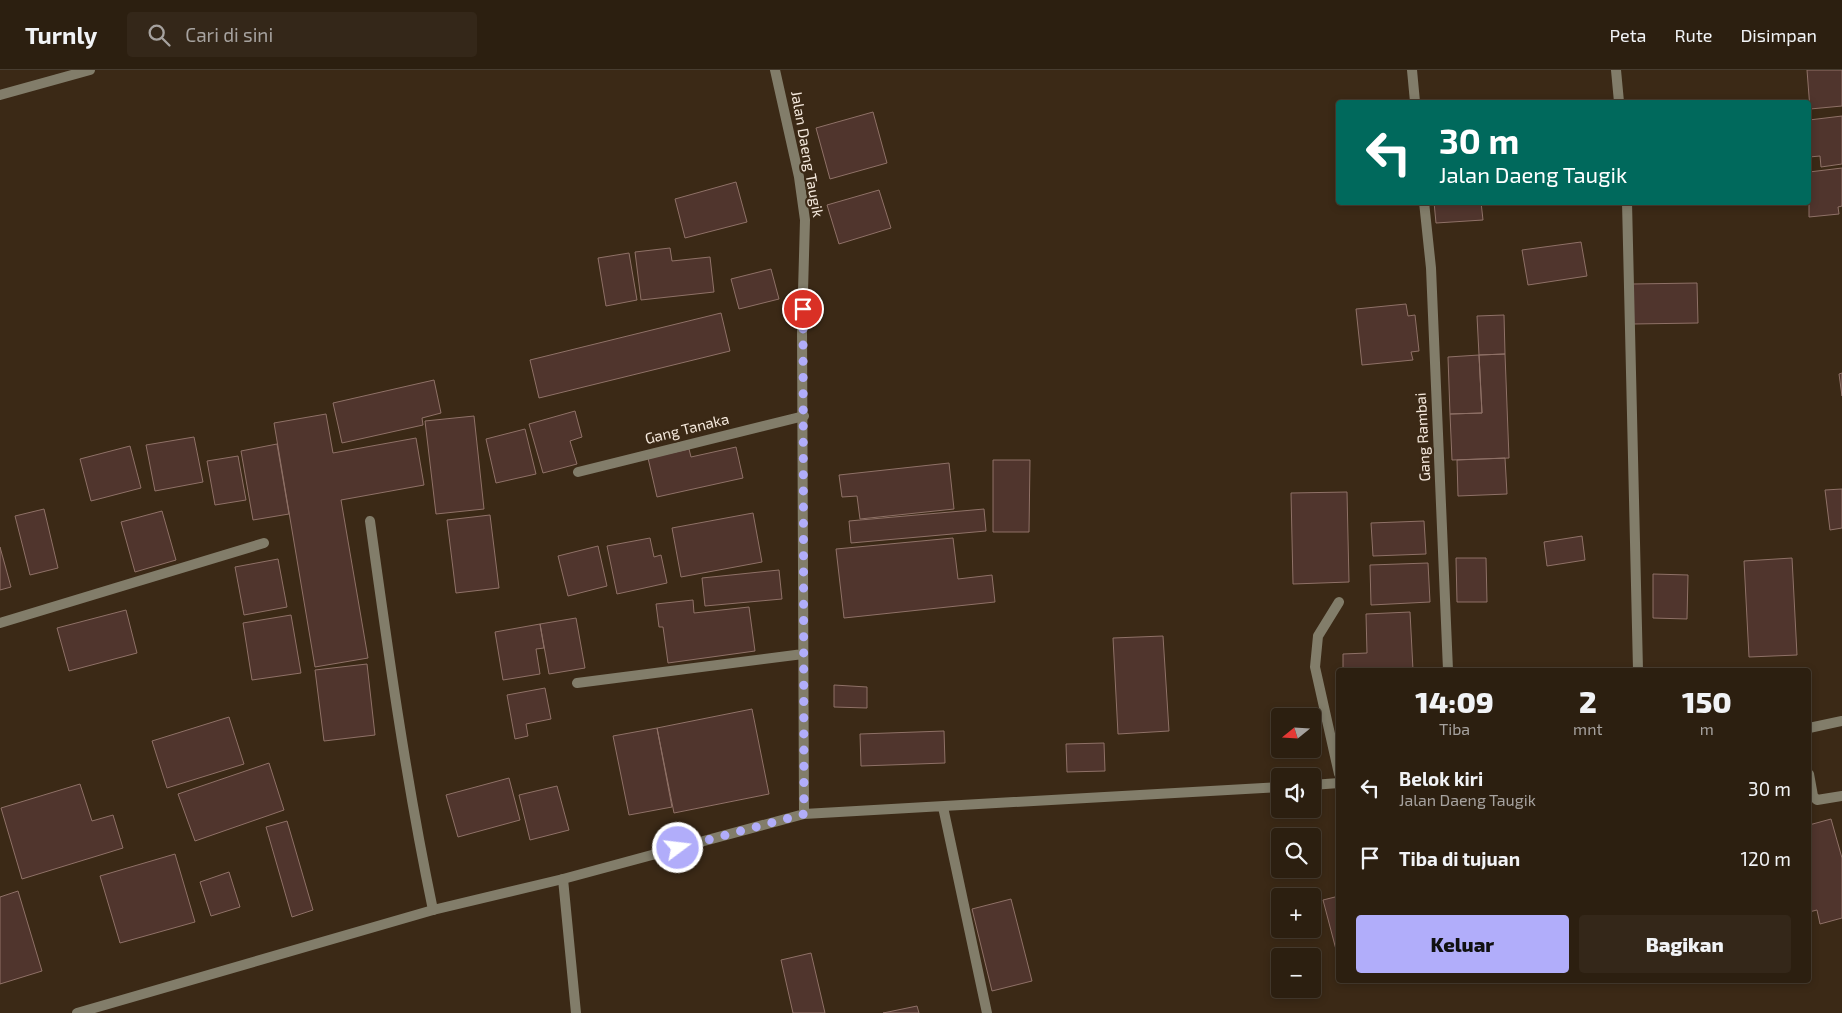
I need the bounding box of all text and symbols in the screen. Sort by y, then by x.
search box [127,12,477,57]
text: Turnly [25,20,97,49]
icon: search [145,21,173,49]
text: Cari di sini [185,23,273,46]
text: Peta [1610,24,1647,46]
text: Rute [1675,24,1712,46]
text: Disimpan [1740,24,1817,46]
street label: Jalan Daeng Taugik [788,89,828,219]
text: 30 m [1439,119,1519,161]
icon: left [1356,120,1421,185]
text: Jalan Daeng Taugik [1439,161,1627,187]
pin [782,288,824,330]
icon: arrive [789,295,817,323]
street label: Gang Rambai [1411,392,1433,482]
street label: Gang Tanaka [643,409,731,447]
text: 14:09 [1415,683,1494,719]
text: 2 [1579,683,1597,719]
text: 150 [1682,683,1732,719]
north arrow [1271,708,1321,758]
map controls [1271,708,1321,998]
text: Tiba [1439,719,1470,738]
text: mnt [1573,719,1603,738]
text: m [1700,719,1714,738]
text: Belok kiri [1399,767,1483,790]
button: sound [1271,768,1321,818]
icon: left [1356,774,1384,802]
text: 30 m [1748,777,1791,800]
text: Jalan Daeng Taugik [1399,790,1536,809]
position arrow [651,821,703,873]
button: search [1271,828,1321,878]
icon: arrive [1356,844,1384,872]
text: Tiba di tujuan [1399,847,1520,870]
text: 120 m [1740,847,1791,870]
button: + [1271,888,1321,938]
button: Keluar [1356,915,1569,973]
button: Bagikan [1579,915,1791,973]
button: − [1271,948,1321,998]

